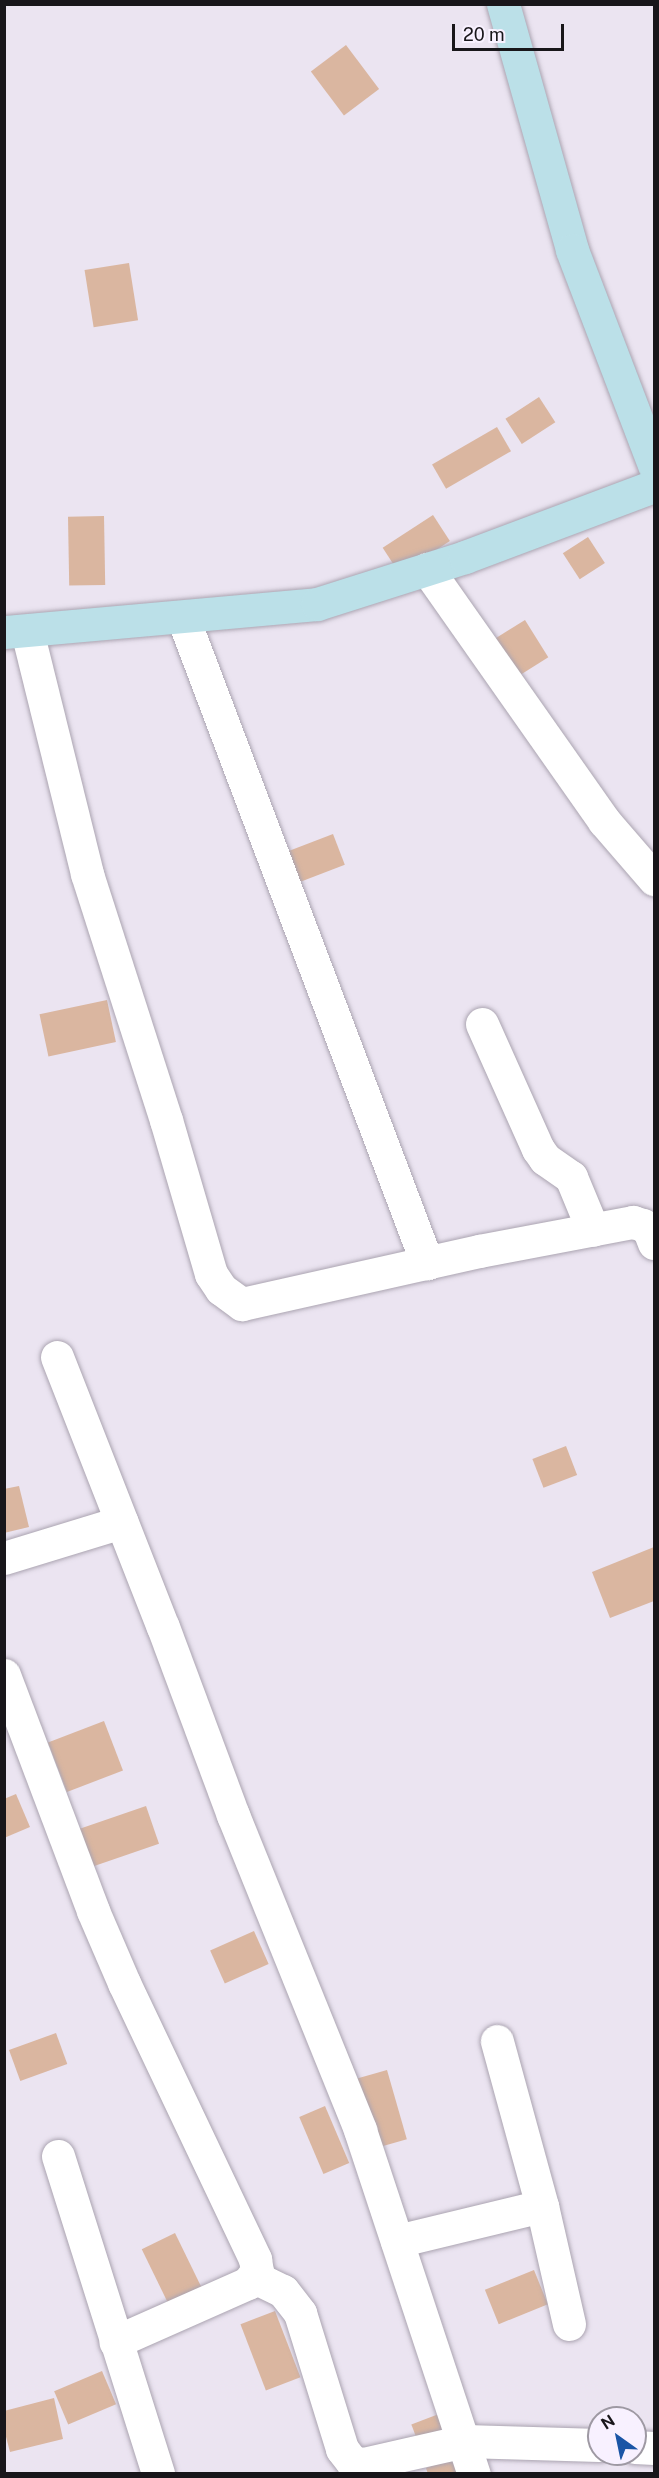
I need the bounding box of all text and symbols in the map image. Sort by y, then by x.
scale bar [455,12,568,50]
text: 20 m [463,24,505,45]
north arrow [587,2406,647,2466]
text: N [598,2411,618,2434]

